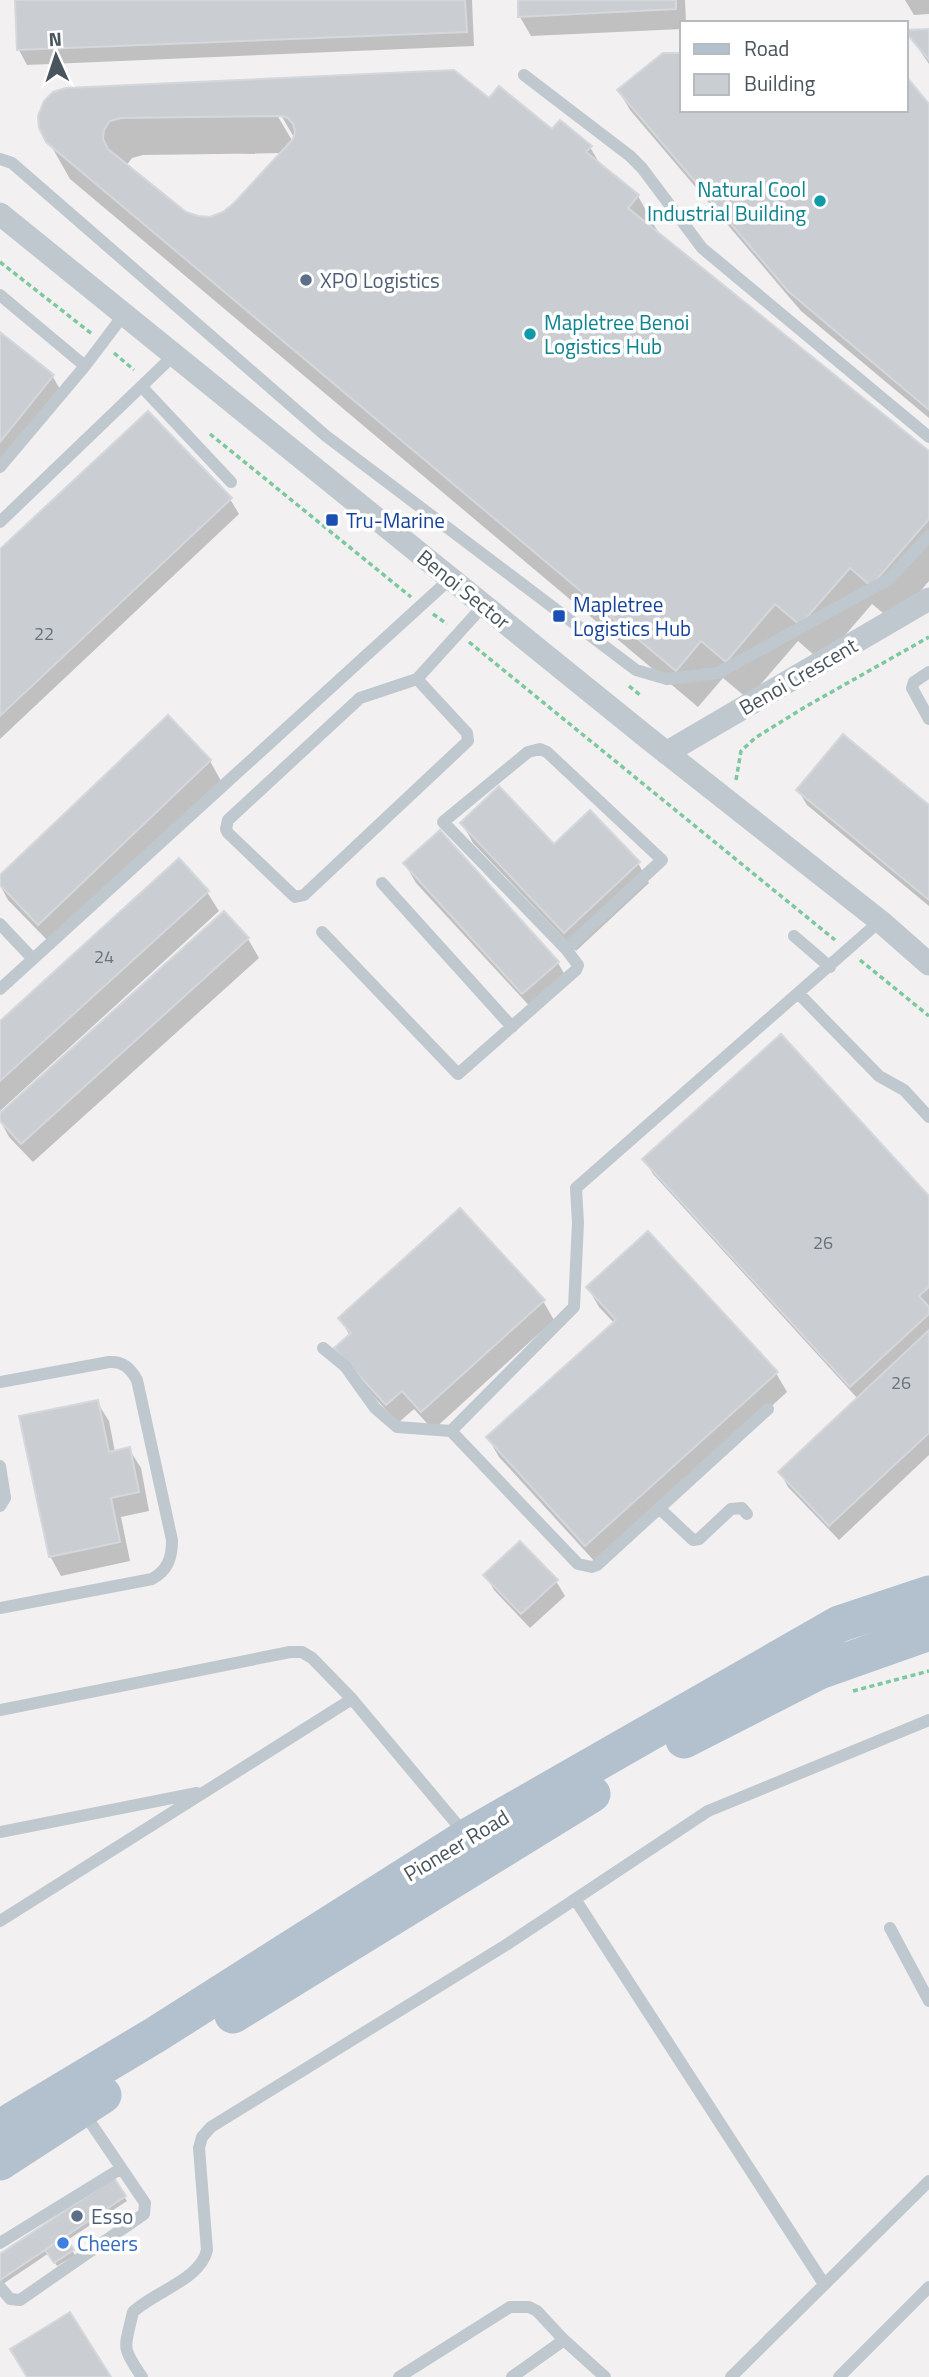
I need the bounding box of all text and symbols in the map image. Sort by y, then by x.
north arrow [21,21,91,91]
legend [680,21,908,112]
text: N [48,24,62,53]
text: Road [744,32,789,64]
text: Building [744,67,816,99]
place label: Natural Cool Industrial Building [647,173,806,229]
marker: Natural Cool Industrial Building [812,193,828,209]
place label: XPO Logistics [320,264,440,296]
marker: XPO Logistics [298,272,314,288]
place label: Mapletree Benoi Logistics Hub [544,306,689,362]
marker: Mapletree Benoi Logistics Hub [522,326,538,342]
place label: Tru-Marine [346,504,445,536]
marker: Tru-Marine [324,512,340,528]
street label: Benoi Sector [410,541,518,637]
place label: Mapletree Logistics Hub [573,588,691,644]
marker: Mapletree Logistics Hub [551,608,567,624]
house number: 22 [34,620,54,647]
street label: Benoi Crescent [733,629,864,723]
house number: 24 [94,943,114,970]
house number: 26 [813,1229,833,1256]
house number: 26 [891,1369,911,1396]
street label: Pioneer Road [397,1801,515,1889]
place label: Esso [91,2200,133,2232]
marker: Esso [69,2208,85,2224]
place label: Cheers [77,2227,138,2259]
marker: Cheers [55,2235,71,2251]

